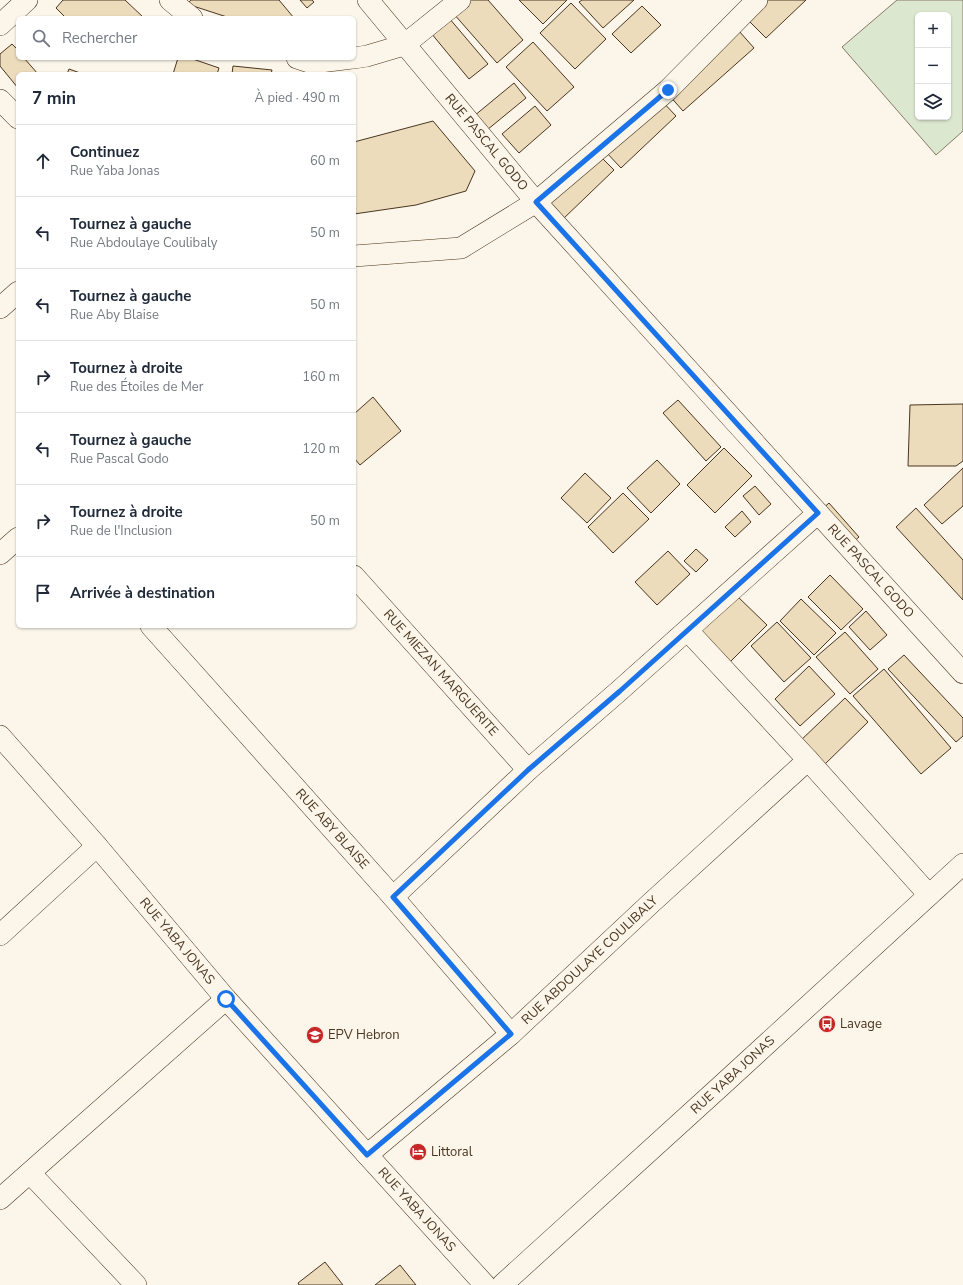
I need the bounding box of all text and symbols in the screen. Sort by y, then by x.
map controls [915,12,951,120]
button: + [915,12,951,48]
search box [16,16,356,60]
icon: search [30,27,52,49]
text: Rechercher [62,28,137,48]
button: − [915,48,951,84]
route end [659,81,677,99]
button: layers [915,84,951,120]
text: 7 min [32,87,76,110]
text: À pied · 490 m [255,89,340,107]
street label: RUE PASCAL GODO [441,90,532,195]
text: Continuez [70,142,139,162]
icon: ahead [32,150,54,172]
text: 60 m [310,152,340,170]
text: Rue Yaba Jonas [70,162,160,180]
text: Tournez à gauche [70,214,192,234]
icon: left [32,222,54,244]
text: 50 m [310,224,340,242]
text: Rue Abdoulaye Coulibaly [70,234,217,252]
text: Tournez à gauche [70,286,192,306]
icon: left [32,294,54,316]
text: 50 m [310,296,340,314]
text: Rue Aby Blaise [70,306,159,324]
text: Tournez à droite [70,358,183,378]
icon: right [32,366,54,388]
text: 160 m [302,368,340,386]
text: Rue des Étoiles de Mer [70,378,203,396]
text: Tournez à gauche [70,430,192,450]
icon: left [32,438,54,460]
text: 120 m [302,440,340,458]
text: Rue Pascal Godo [70,450,169,468]
text: Tournez à droite [70,502,183,522]
icon: right [32,510,54,532]
text: 50 m [310,512,340,530]
street label: RUE PASCAL GODO [823,520,918,622]
text: Rue de l'Inclusion [70,522,172,540]
icon: arrive [32,582,54,604]
text: Arrivée à destination [70,583,215,603]
street label: RUE MIEZAN MARGUERITE [379,606,502,740]
street label: RUE ABY BLAISE [291,785,373,873]
street label: RUE ABDOULAYE COULIBALY [518,892,662,1029]
street label: RUE YABA JONAS [135,894,219,988]
route start [217,990,235,1008]
bus stop icon: Lavage [817,1014,837,1034]
place label: Lavage [840,1015,882,1033]
school or university icon: EPV Hebron [305,1025,325,1045]
place label: EPV Hebron [328,1026,400,1044]
street label: RUE YABA JONAS [687,1032,779,1118]
hotel icon: Littoral [408,1142,428,1162]
place label: Littoral [431,1143,473,1161]
street label: RUE YABA JONAS [374,1164,460,1256]

